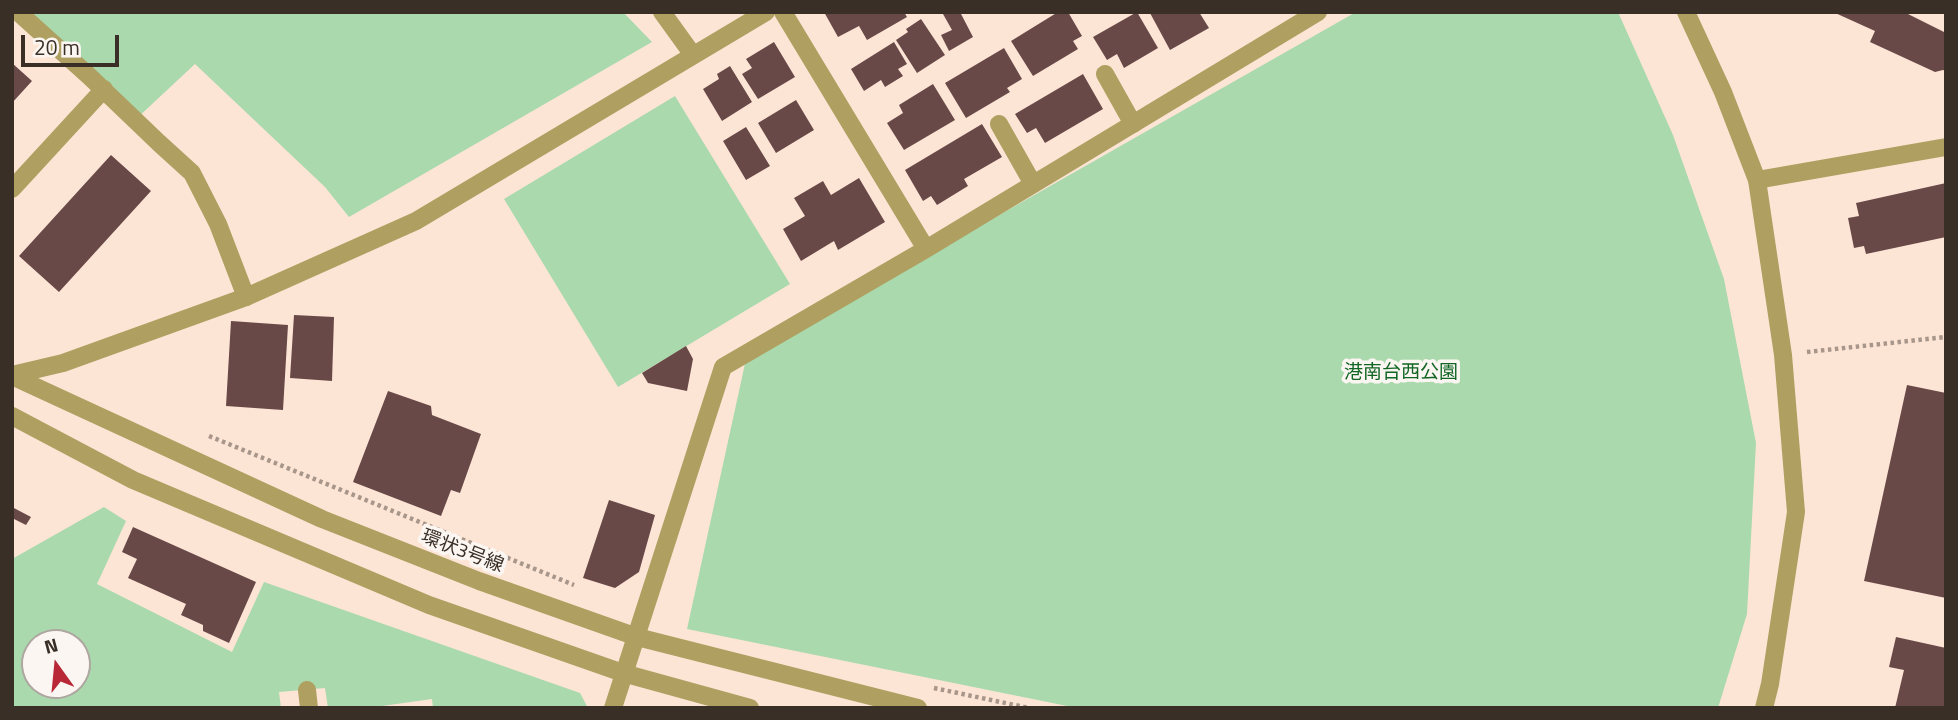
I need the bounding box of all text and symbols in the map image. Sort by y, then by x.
scale bar [24,21,122,65]
text: 20 m [34,31,80,63]
park label: 港南台西公園 [1344,362,1458,384]
street label: 環状3号線 [417,526,507,578]
north arrow [21,629,91,699]
text: N [41,629,61,661]

